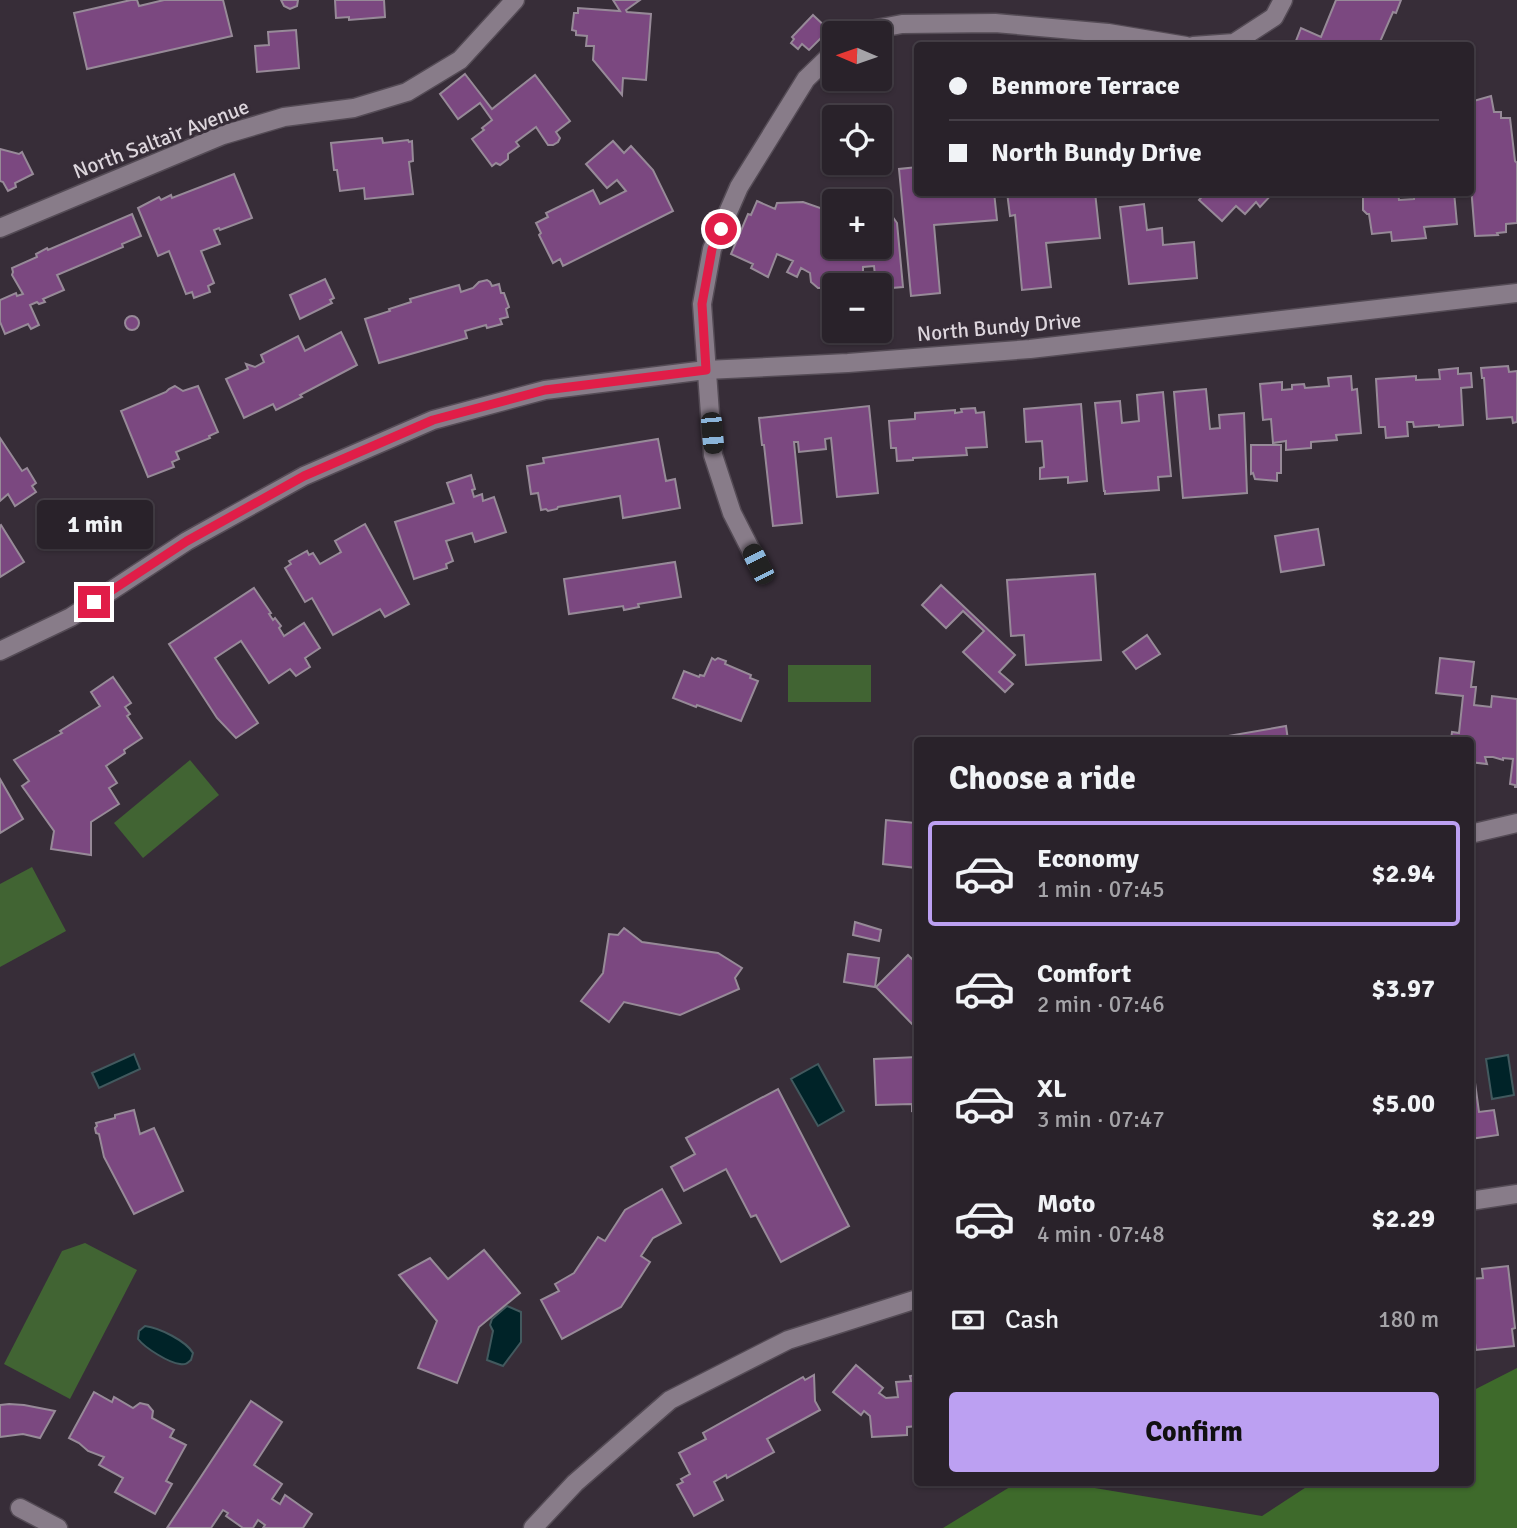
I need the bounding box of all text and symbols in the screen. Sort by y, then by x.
north arrow [822,21,892,91]
map controls [822,21,892,343]
text: Benmore Terrace [991,70,1180,102]
street label: North Saltair Avenue [69,93,253,185]
button: locate [822,105,892,175]
text: North Bundy Drive [991,137,1202,169]
button: + [822,189,892,259]
route start [705,213,737,245]
button: − [822,273,892,343]
street label: North Bundy Drive [916,307,1082,347]
car [700,411,725,455]
callout: 1 min [36,500,152,550]
text: 1 min [67,510,123,539]
car [740,541,777,587]
route end [78,586,110,618]
text: Choose a ride [949,759,1136,798]
icon: car [953,842,1016,905]
text: Economy [1037,843,1139,875]
text: $2.94 [1371,858,1435,890]
text: 1 min · 07:45 [1037,875,1165,904]
icon: car [953,957,1016,1020]
text: Comfort [1037,958,1131,990]
text: $3.97 [1371,973,1435,1005]
text: 2 min · 07:46 [1037,990,1165,1019]
icon: car [953,1072,1016,1135]
text: XL [1037,1073,1067,1105]
text: $5.00 [1371,1088,1435,1120]
text: 3 min · 07:47 [1037,1105,1165,1134]
icon: car [953,1187,1016,1250]
text: Moto [1037,1188,1095,1220]
text: $2.29 [1371,1203,1435,1235]
text: 4 min · 07:48 [1037,1220,1165,1249]
icon: cash [949,1301,987,1339]
text: Cash [1005,1304,1059,1336]
text: 180 m [1378,1305,1439,1334]
button: Confirm [949,1392,1439,1472]

